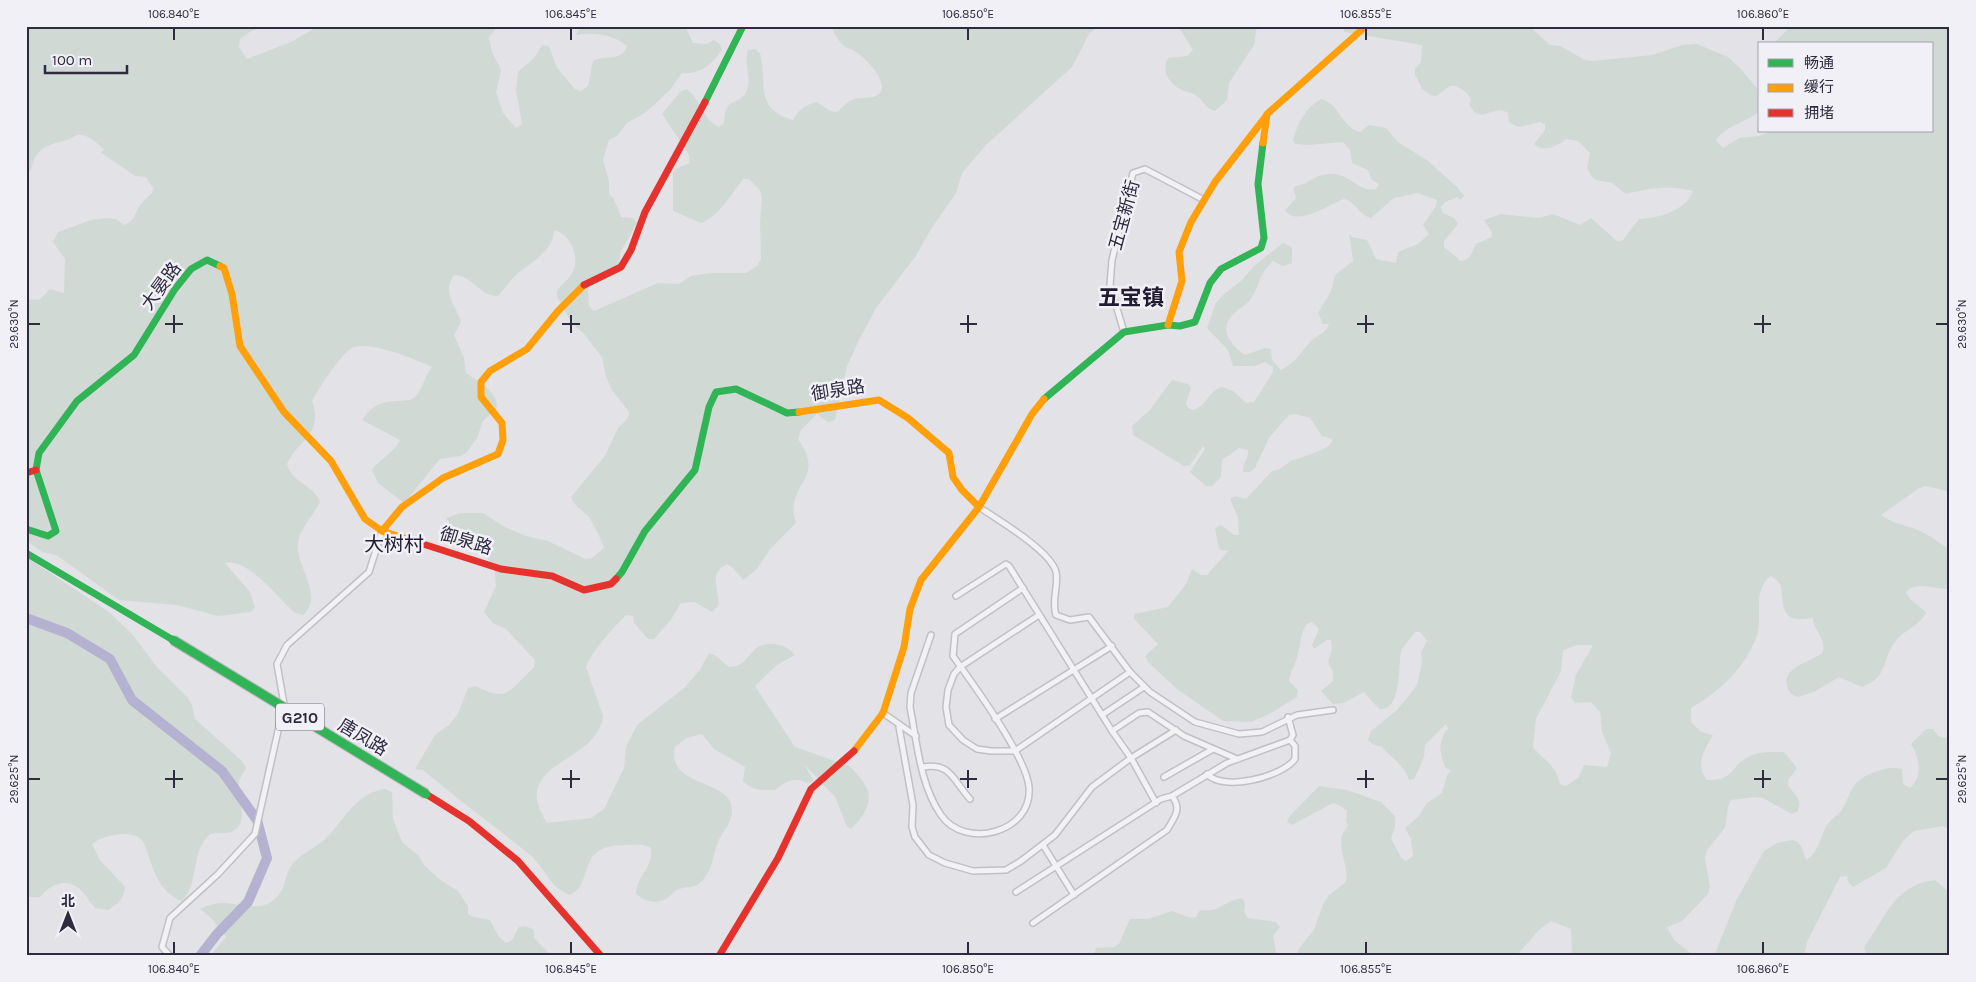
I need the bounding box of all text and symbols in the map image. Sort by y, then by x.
text: 106.840°E [148,7,200,21]
text: 106.845°E [545,7,597,21]
text: 106.850°E [942,7,994,21]
text: 106.855°E [1340,7,1392,21]
text: 106.860°E [1737,7,1789,21]
scale bar [45,42,128,74]
legend [1758,42,1934,132]
text: 100 m [52,51,92,69]
text: 畅通 [1804,54,1834,72]
text: 缓行 [1804,78,1834,96]
text: 拥堵 [1804,104,1834,122]
street label: 五宝新街 [1104,177,1144,253]
street label: 大晏路 [136,258,186,314]
district label: 五宝镇 [1098,285,1164,311]
text: 29.630°N [7,299,21,349]
text: 29.630°N [1955,299,1969,349]
street label: 御泉路 [810,375,866,405]
street label: 御泉路 [437,523,495,559]
district label: 大树村 [364,533,424,556]
road number: G210 [276,704,324,730]
street label: 唐凤路 [334,714,392,760]
text: 29.625°N [7,755,21,803]
text: 29.625°N [1955,755,1969,803]
north arrow [42,890,92,940]
text: 北 [61,893,75,910]
text: 106.840°E [148,962,200,976]
text: 106.845°E [545,962,597,976]
text: 106.850°E [942,962,994,976]
text: 106.855°E [1340,962,1392,976]
text: 106.860°E [1737,962,1789,976]

